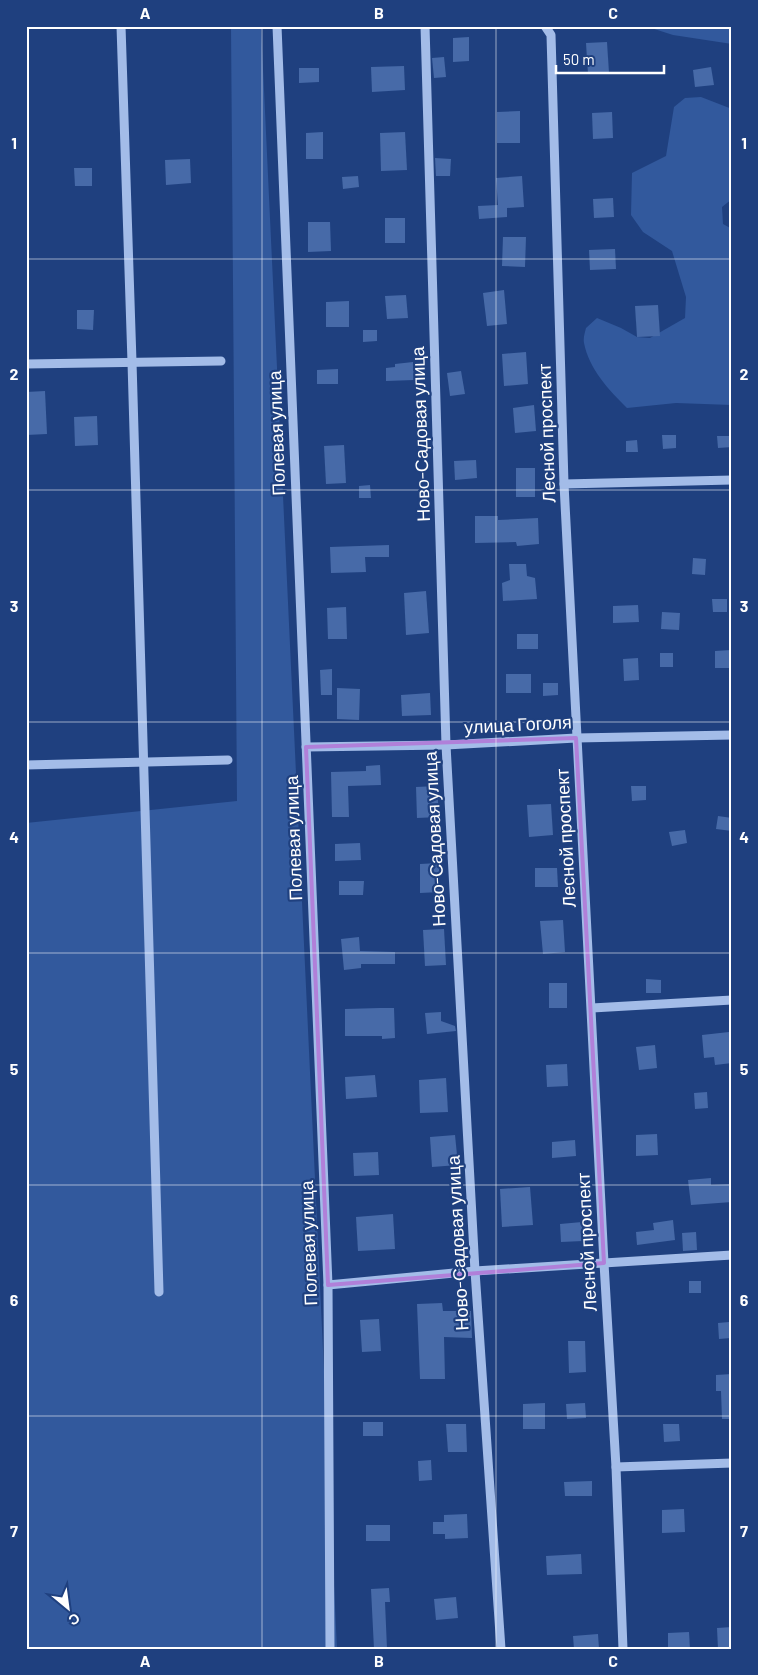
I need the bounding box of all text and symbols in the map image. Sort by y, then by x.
text: A [140,3,151,22]
text: B [374,3,384,22]
text: C [608,3,618,22]
scale bar [556,42,663,74]
text: 50 m [563,50,595,68]
text: 1 [11,133,17,152]
text: 1 [741,133,747,152]
street label: Ново-Садовая улица [406,345,434,522]
street label: Лесной проспект [533,363,559,503]
text: 2 [10,364,19,383]
text: 2 [740,364,749,383]
street label: Полевая улица [263,369,289,496]
text: 3 [10,596,18,615]
text: 3 [740,596,748,615]
street label: улица Гоголя [464,710,572,738]
street label: Ново-Садовая улица [418,750,450,927]
street label: Лесной проспект [550,768,580,908]
street label: Полевая улица [280,774,306,901]
text: 4 [9,827,19,846]
text: 4 [739,827,749,846]
text: 5 [10,1059,19,1078]
text: 5 [740,1059,749,1078]
street label: Ново-Садовая улица [441,1154,473,1331]
street label: Лесной проспект [571,1172,601,1312]
street label: Полевая улица [295,1179,321,1306]
text: 6 [10,1290,19,1309]
text: 6 [740,1290,749,1309]
text: 7 [10,1521,18,1540]
text: 7 [740,1521,748,1540]
north arrow [42,1582,92,1632]
text: С [66,1610,83,1630]
text: A [140,1651,151,1670]
text: B [374,1651,384,1670]
text: C [608,1651,618,1670]

